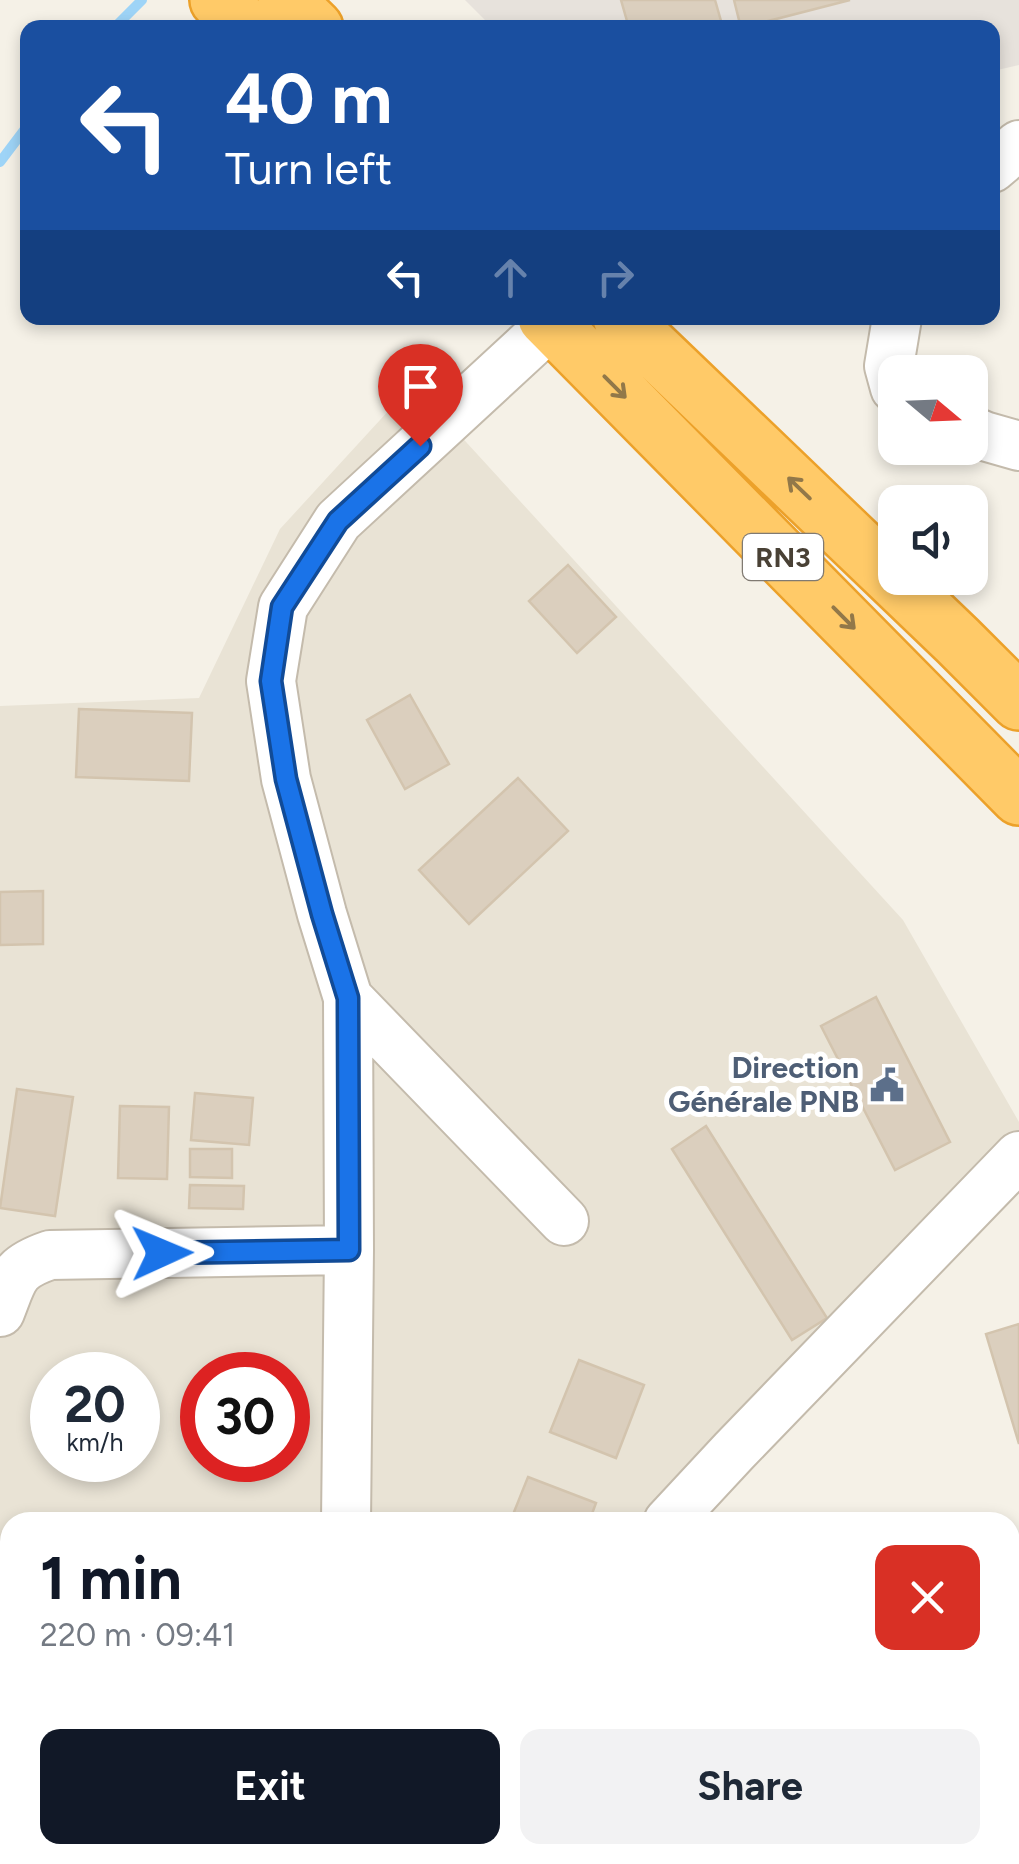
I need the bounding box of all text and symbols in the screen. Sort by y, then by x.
text: 40 m [225,56,392,141]
icon: left [60,60,190,190]
text: Turn left [225,141,392,195]
icon: left [378,250,433,305]
icon: ahead [483,250,538,305]
icon: right [588,250,643,305]
pin [378,344,463,447]
north arrow [878,355,988,465]
map controls [878,355,988,595]
icon: arrive [393,359,448,414]
one-way arrow [603,374,627,398]
one-way arrow [787,476,811,500]
button: sound [878,485,988,595]
road number: RN3 [743,534,823,580]
one-way arrow [831,605,855,629]
place label: Direction Générale PNB [668,1049,859,1120]
public building icon: Direction Générale PNB [868,1066,906,1104]
position arrow [110,1201,214,1305]
speed limit sign: 30 [180,1352,310,1482]
text: 20 [64,1374,126,1435]
text: km/h [66,1427,124,1457]
text: 1 min [40,1542,182,1614]
button: close [875,1545,980,1650]
text: 220 m · 09:41 [40,1616,235,1654]
button: Exit [40,1729,500,1844]
button: Share [520,1729,980,1844]

